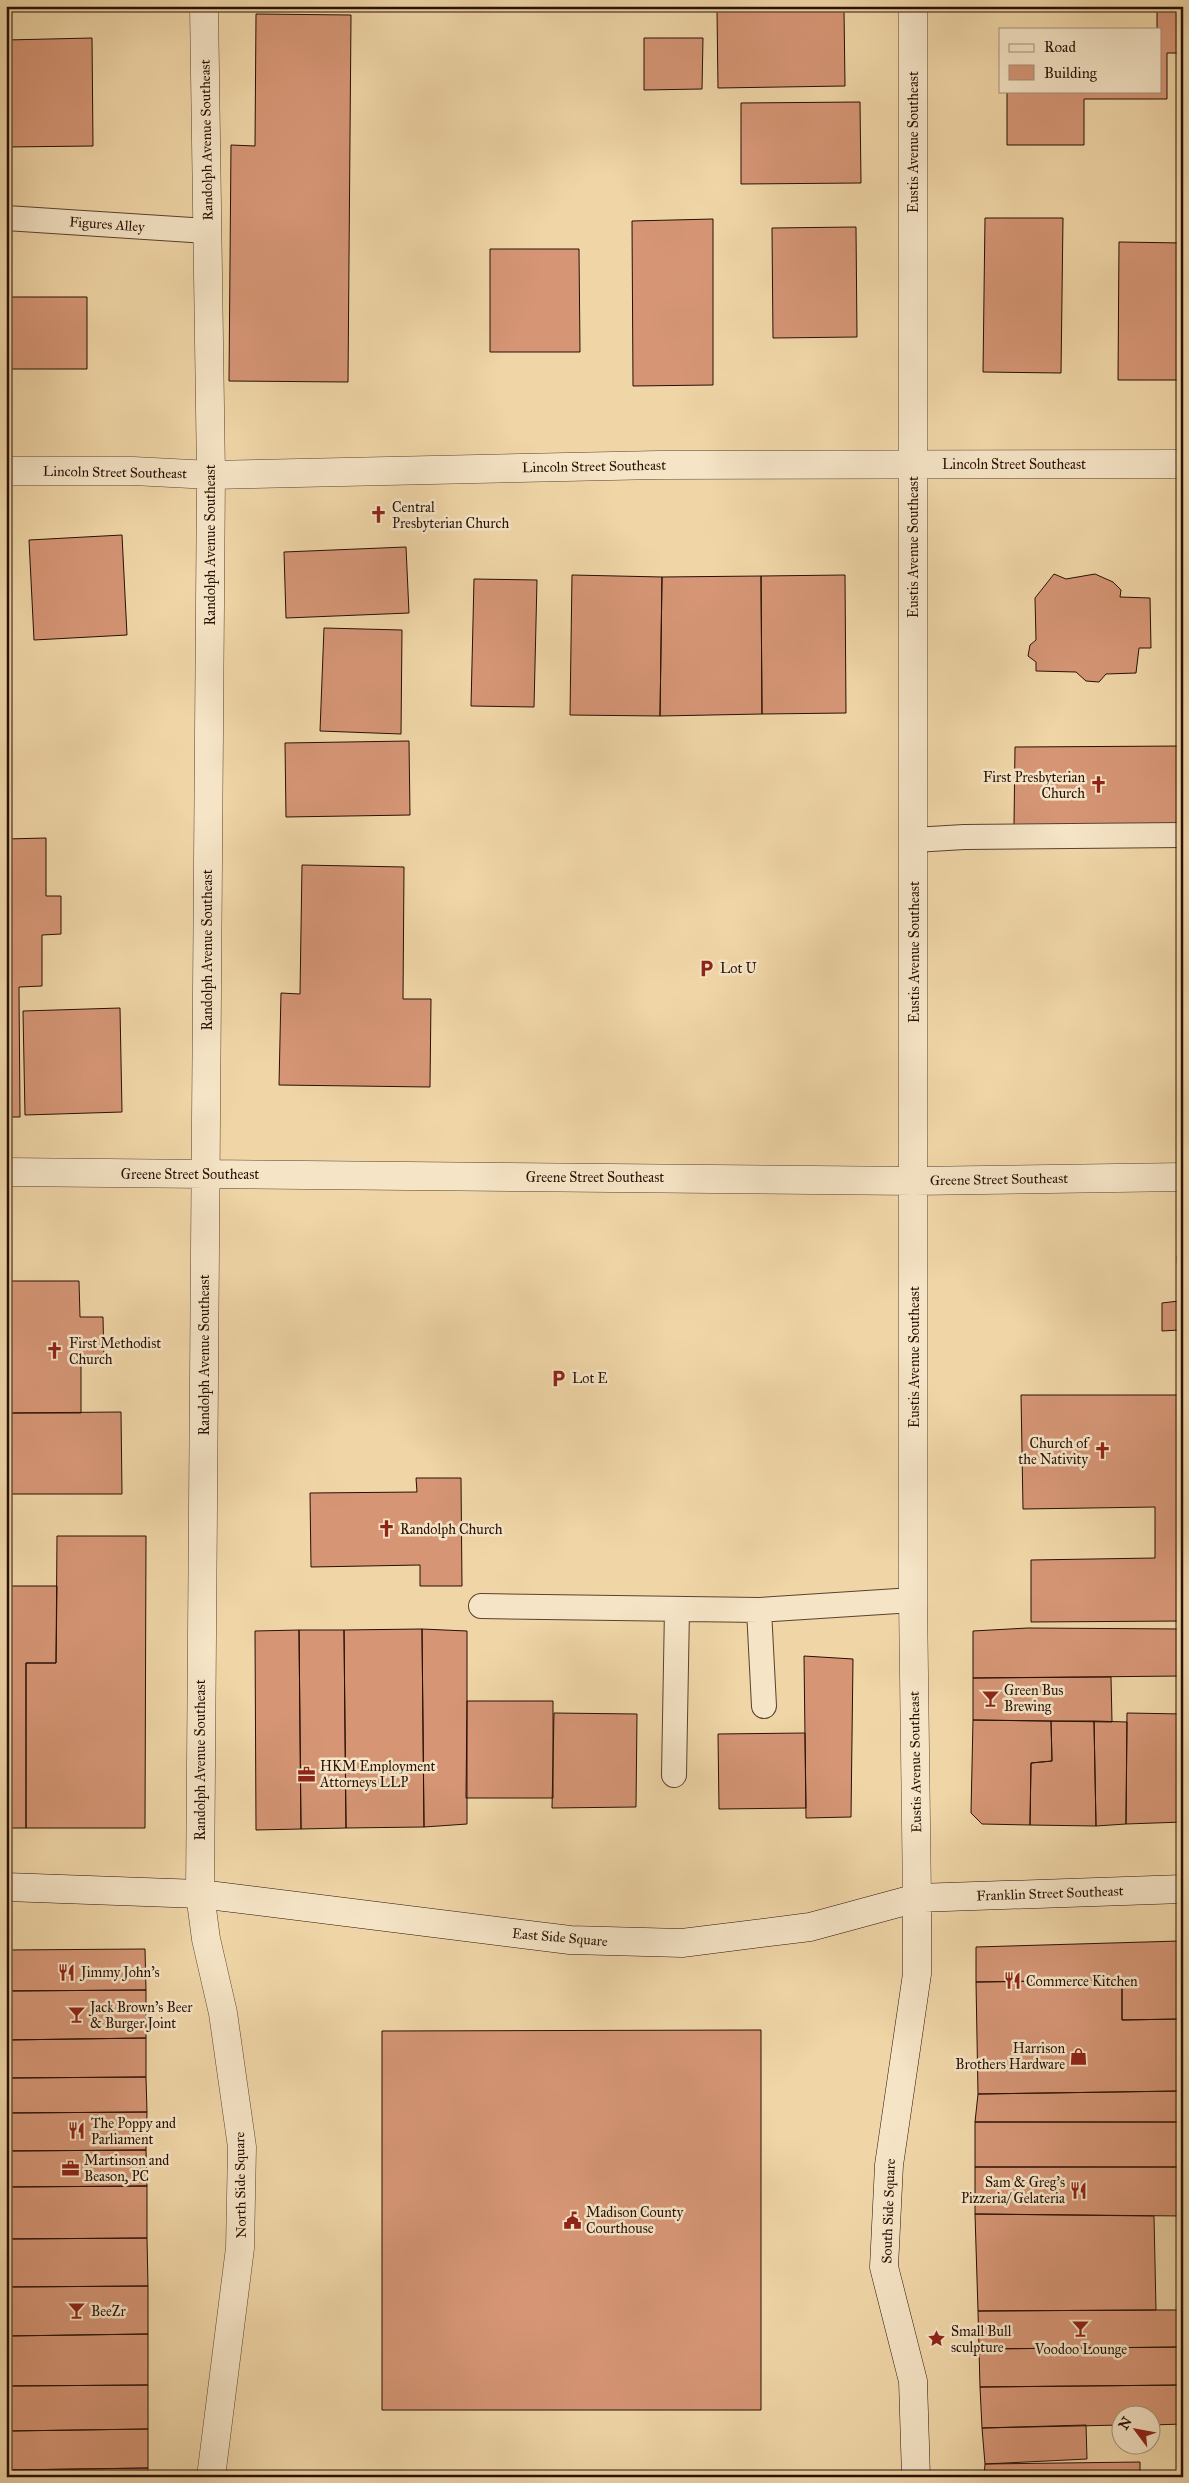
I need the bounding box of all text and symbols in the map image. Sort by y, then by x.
legend [999,28,1162,92]
text: Road [1044,38,1076,56]
street label: Randolph Avenue Southeast [197,59,216,221]
text: Building [1044,64,1098,82]
street label: Eustis Avenue Southeast [905,71,922,213]
street label: Figures Alley [69,213,146,236]
street label: Lincoln Street Southeast [942,456,1086,473]
street label: Lincoln Street Southeast [522,457,666,476]
street label: Lincoln Street Southeast [43,463,187,482]
street label: Randolph Avenue Southeast [202,464,219,626]
street label: Eustis Avenue Southeast [905,476,922,618]
place label: Central Presbyterian Church [392,499,509,532]
church icon: Central Presbyterian Church [368,505,388,525]
place label: First Presbyterian Church [983,769,1085,802]
church icon: First Presbyterian Church [1089,775,1109,795]
street label: Randolph Avenue Southeast [199,869,216,1031]
street label: Eustis Avenue Southeast [906,881,923,1023]
parking icon: Lot U [696,958,716,978]
place label: Lot U [720,960,757,977]
street label: Greene Street Southeast [121,1166,259,1183]
street label: Greene Street Southeast [526,1169,664,1186]
street label: Greene Street Southeast [930,1170,1068,1189]
street label: Randolph Avenue Southeast [196,1274,213,1436]
street label: Eustis Avenue Southeast [906,1286,923,1428]
place label: First Methodist Church [69,1335,161,1368]
church icon: First Methodist Church [45,1341,65,1361]
parking icon: Lot E [548,1368,568,1388]
place label: Lot E [572,1370,608,1387]
place label: Church of the Nativity [1018,1435,1090,1468]
church icon: Church of the Nativity [1092,1441,1112,1461]
church icon: Randolph Church [376,1519,396,1539]
place label: Randolph Church [400,1521,503,1538]
street label: Randolph Avenue Southeast [192,1679,209,1841]
place label: Green Bus Brewing [1004,1682,1063,1715]
bar icon: Green Bus Brewing [980,1688,1000,1708]
street label: Eustis Avenue Southeast [906,1691,925,1833]
place label: HKM Employment Attorneys LLP [319,1758,436,1791]
office icon: HKM Employment Attorneys LLP [296,1764,316,1784]
street label: Franklin Street Southeast [976,1882,1124,1905]
street label: East Side Square [511,1925,609,1951]
restaurant icon: Jimmy John's [57,1962,77,1982]
place label: Jimmy John's [79,1964,160,1982]
restaurant icon: Commerce Kitchen [1002,1971,1022,1991]
place label: Commerce Kitchen [1026,1973,1138,1990]
place label: Jack Brown's Beer & Burger Joint [88,1999,193,2033]
bar icon: Jack Brown's Beer & Burger Joint [66,2005,86,2025]
place label: Harrison Brothers Hardware [955,2040,1065,2073]
shop icon: Harrison Brothers Hardware [1069,2046,1089,2066]
place label: The Poppy and Parliament [91,2115,176,2148]
restaurant icon: The Poppy and Parliament [67,2121,87,2141]
street label: North Side Square [231,2131,251,2238]
place label: Martinson and Beason, PC [84,2152,169,2185]
office icon: Martinson and Beason, PC [60,2158,80,2178]
street label: South Side Square [878,2158,900,2264]
place label: Sam & Greg's Pizzeria/ Gelateria [961,2174,1065,2207]
restaurant icon: Sam & Greg's Pizzeria/ Gelateria [1069,2180,1089,2200]
place label: Madison County Courthouse [586,2204,684,2237]
public building icon: Madison County Courthouse [562,2210,582,2230]
bar icon: BeeZr [67,2301,87,2321]
place label: BeeZr [91,2303,126,2320]
bar icon: Voodoo Lounge [1071,2319,1091,2339]
place label: Small Bull sculpture [951,2323,1012,2356]
place icon: Small Bull sculpture [927,2329,947,2349]
place label: Voodoo Lounge [1034,2341,1127,2358]
north arrow [1112,2406,1162,2456]
text: N [1115,2414,1136,2433]

